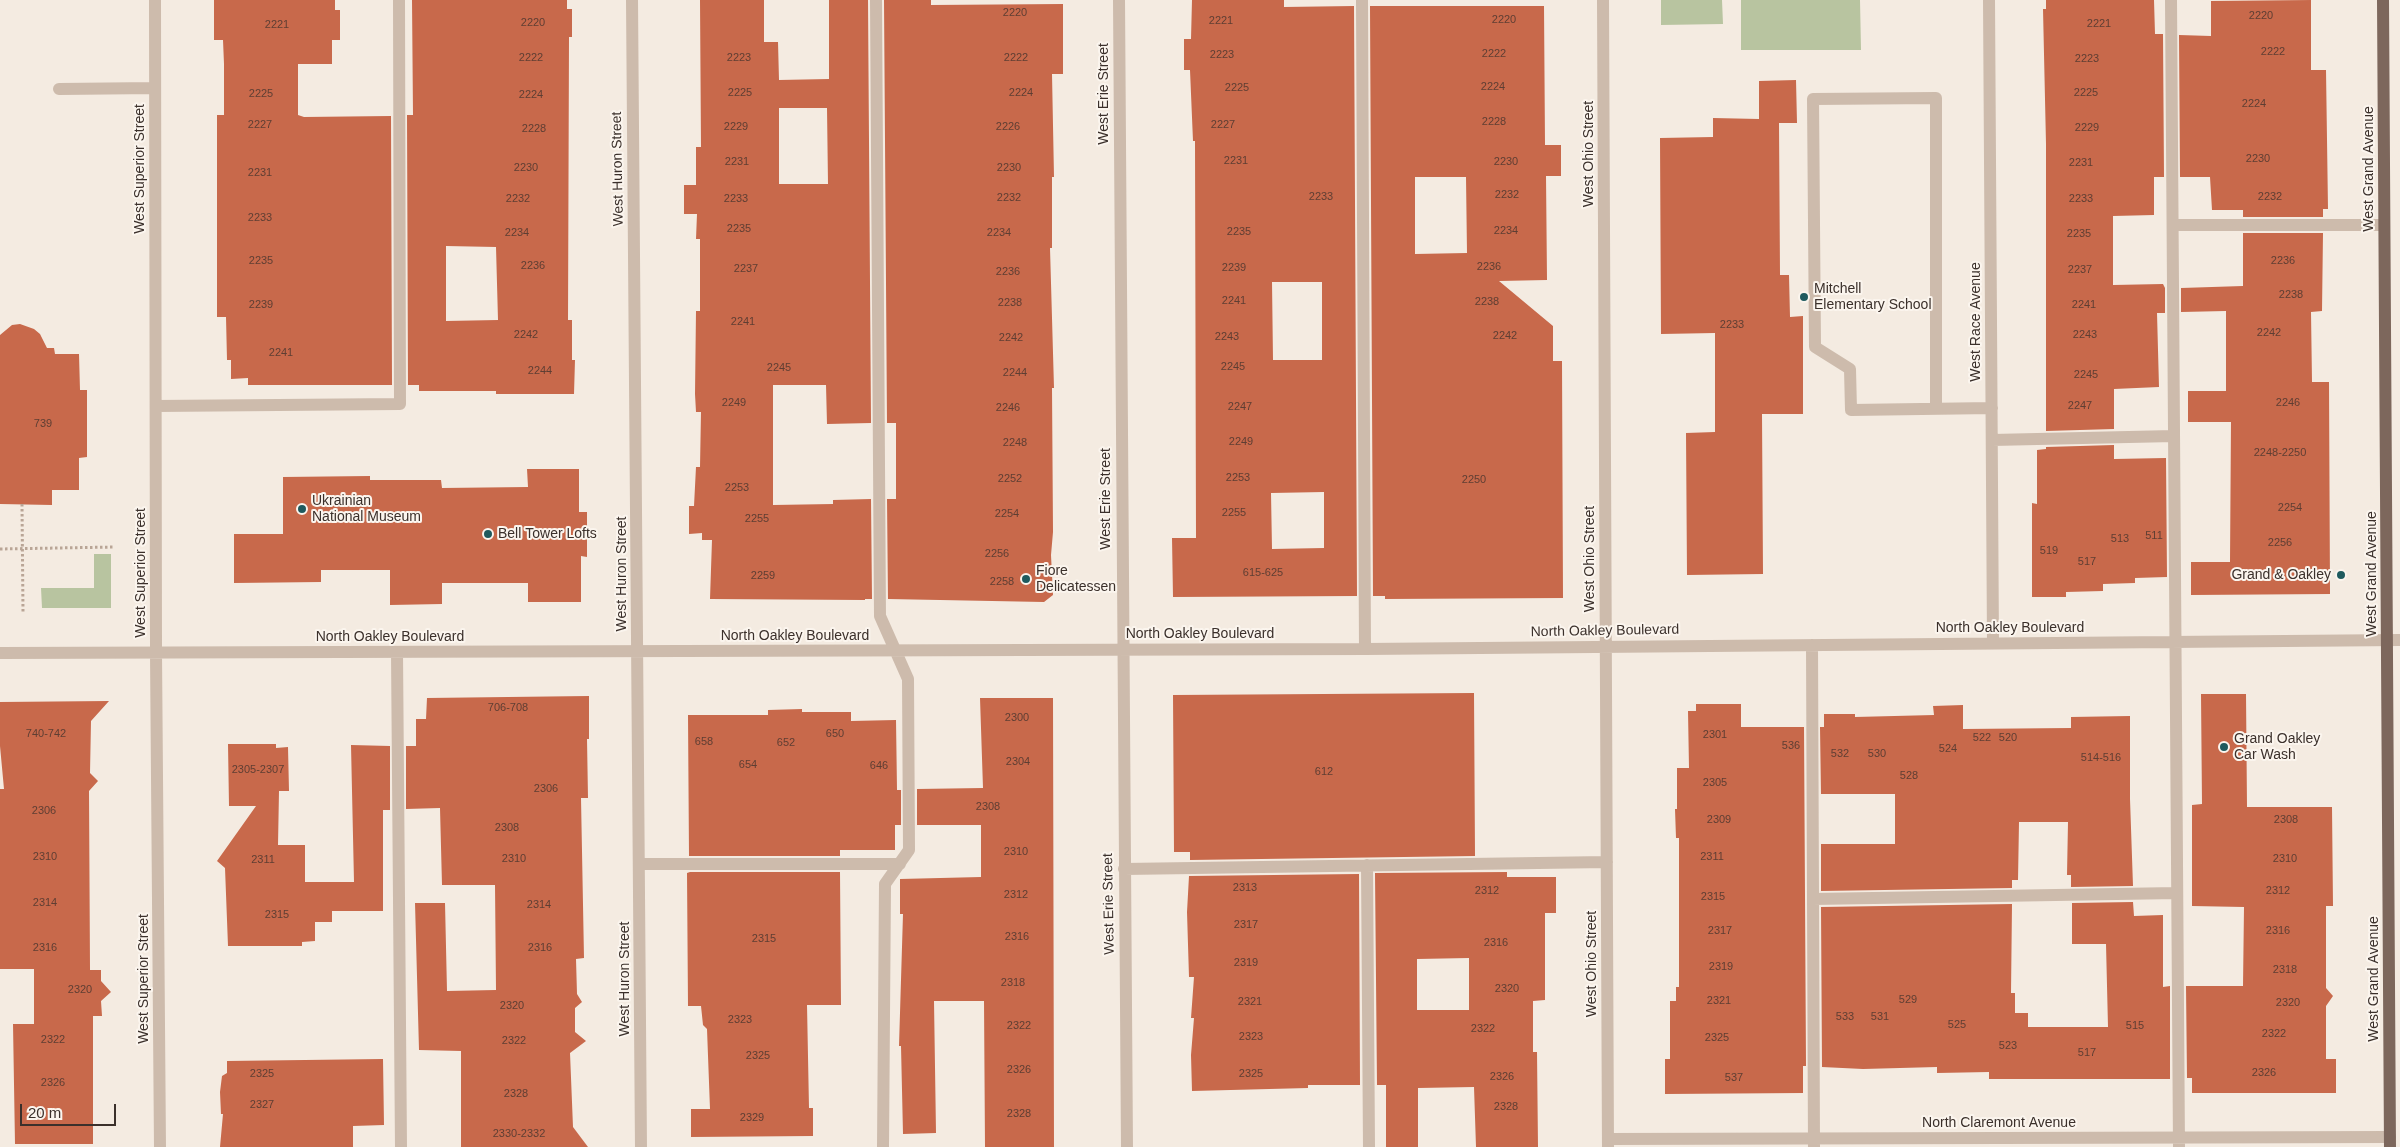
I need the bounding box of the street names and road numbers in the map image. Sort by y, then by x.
street label: West Erie Street [1096,43,1112,145]
street label: West Ohio Street [1581,101,1597,207]
street label: West Superior Street [132,104,148,234]
street label: West Grand Avenue [2361,106,2377,232]
street label: West Huron Street [609,111,627,227]
street label: West Race Avenue [1968,262,1984,382]
street label: West Erie Street [1098,448,1114,550]
street label: West Ohio Street [1582,506,1598,612]
street label: West Superior Street [133,508,149,638]
street label: West Grand Avenue [2364,511,2380,637]
street label: West Huron Street [614,517,630,631]
street label: North Oakley Boulevard [1936,620,2084,636]
street label: North Oakley Boulevard [1531,621,1679,641]
street label: North Oakley Boulevard [1126,626,1274,642]
street label: North Oakley Boulevard [721,628,869,644]
street label: North Oakley Boulevard [316,629,464,645]
street label: West Erie Street [1100,853,1118,955]
street label: West Ohio Street [1584,911,1600,1017]
street label: West Superior Street [136,914,152,1044]
street label: West Grand Avenue [2366,916,2382,1042]
street label: West Huron Street [617,922,633,1036]
street label: North Claremont Avenue [1922,1115,2076,1131]

